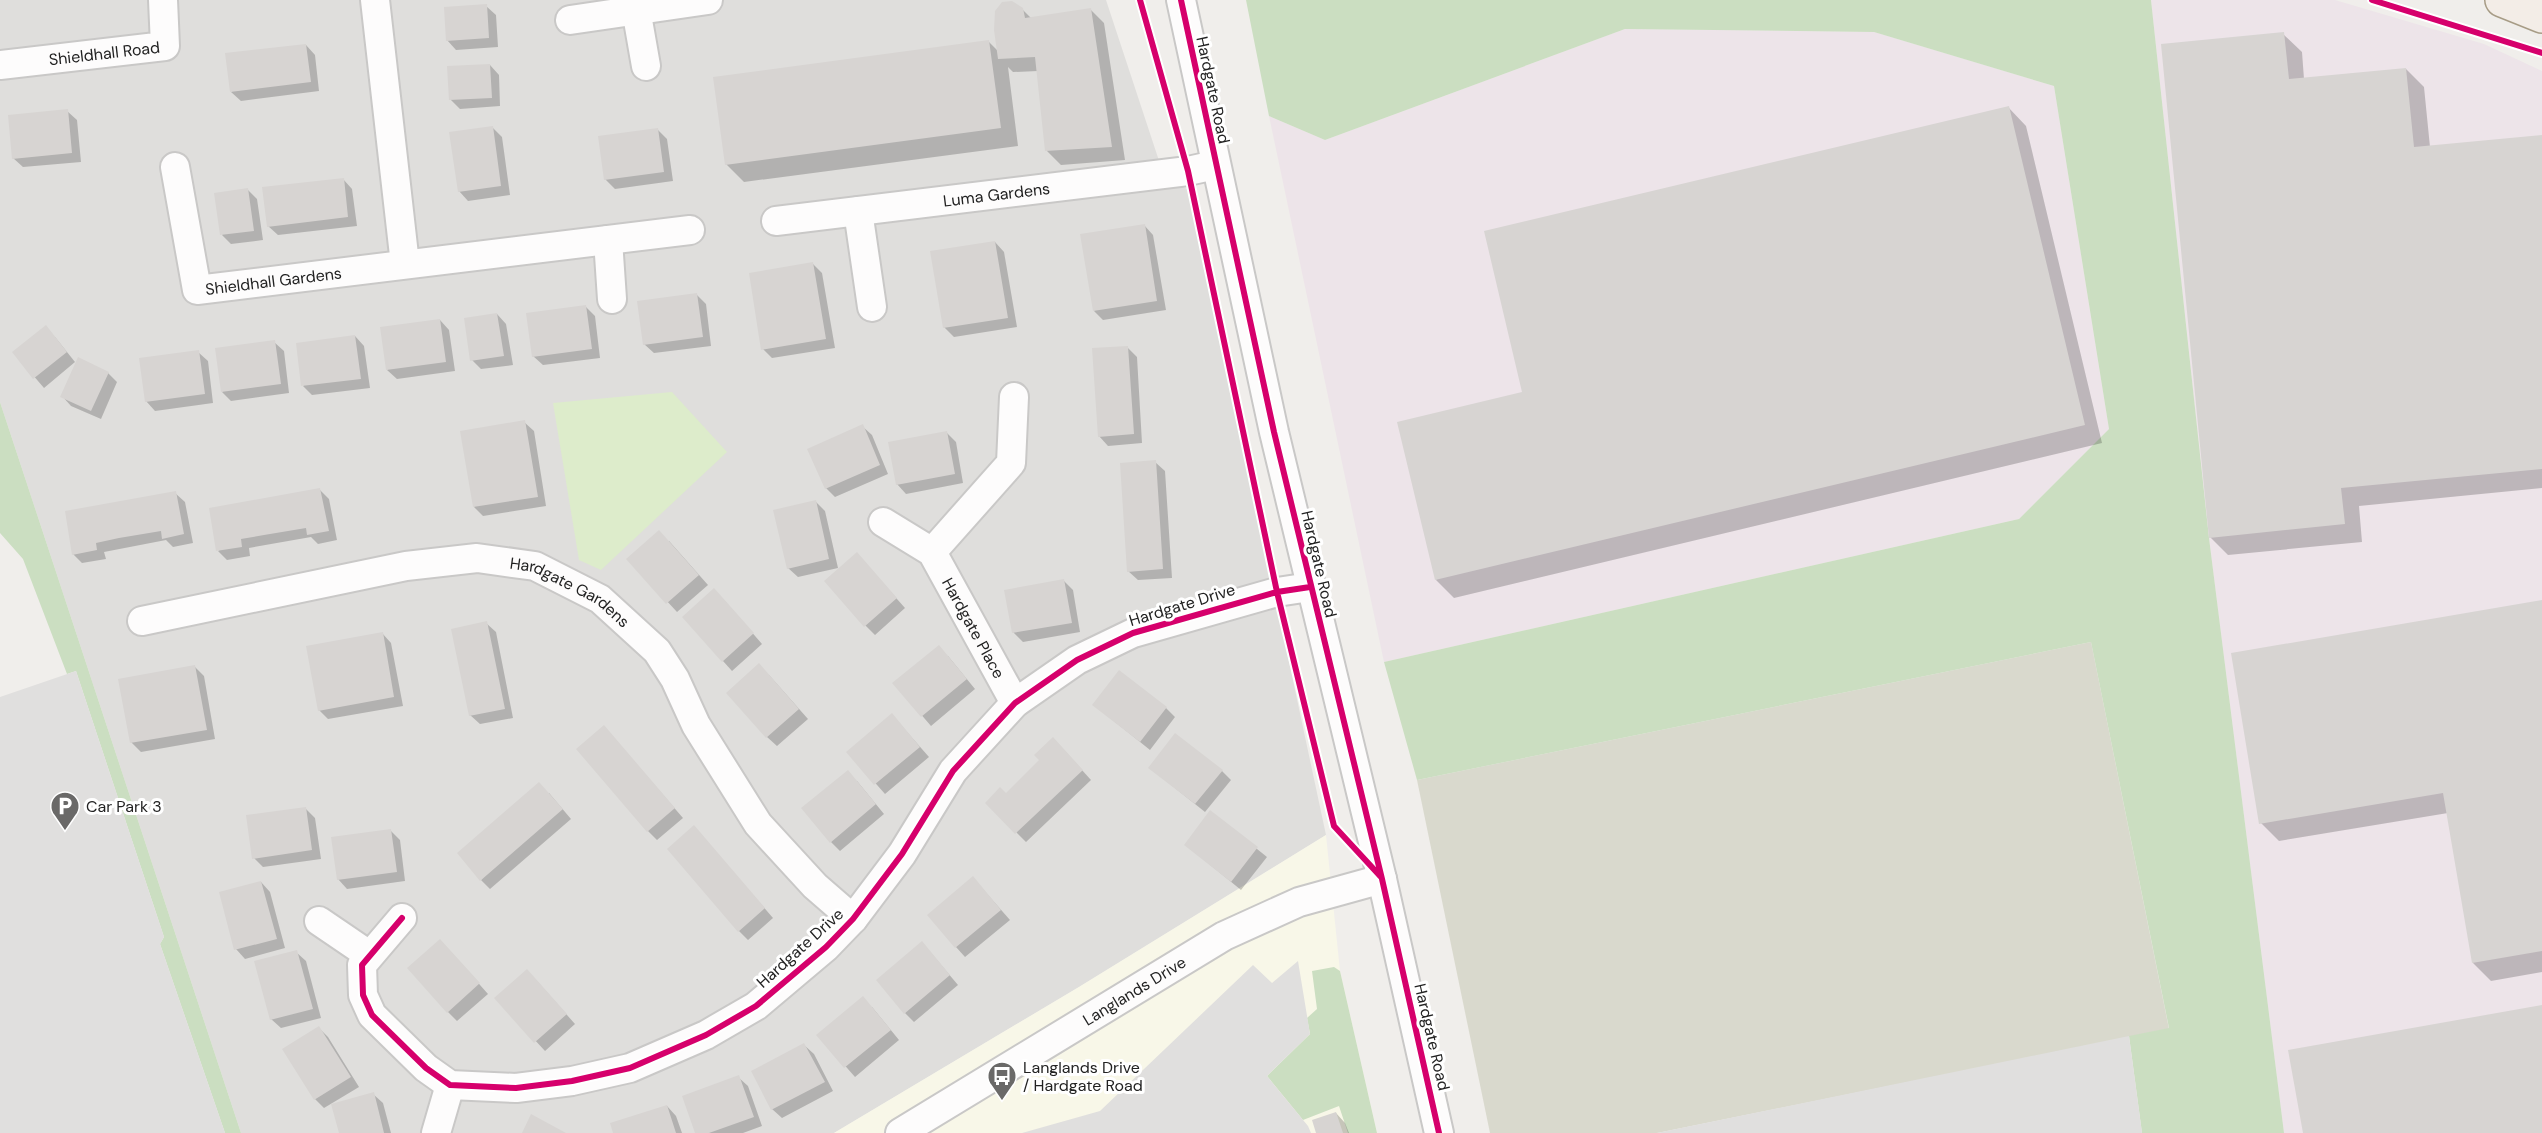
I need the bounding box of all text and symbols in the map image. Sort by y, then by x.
street label: Hardgate Road [1191,34,1235,146]
street label: Shieldhall Road [48,36,161,70]
street label: Luma Gardens [942,177,1051,211]
street label: Shieldhall Gardens [204,262,343,299]
street label: Hardgate Road [1296,508,1342,620]
street label: Hardgate Gardens [509,552,634,632]
street label: Hardgate Place [938,574,1010,682]
street label: Hardgate Drive [1126,579,1238,631]
parking icon: Car Park 3 [49,790,81,832]
place label: Car Park 3 [86,796,162,817]
street label: Hardgate Drive [752,903,848,993]
street label: Langlands Drive [1079,951,1190,1030]
street label: Hardgate Road [1409,981,1455,1093]
place label: Langlands Drive / Hardgate Road [1023,1057,1143,1096]
bus stop icon: Langlands Drive / Hardgate Road [986,1060,1018,1102]

